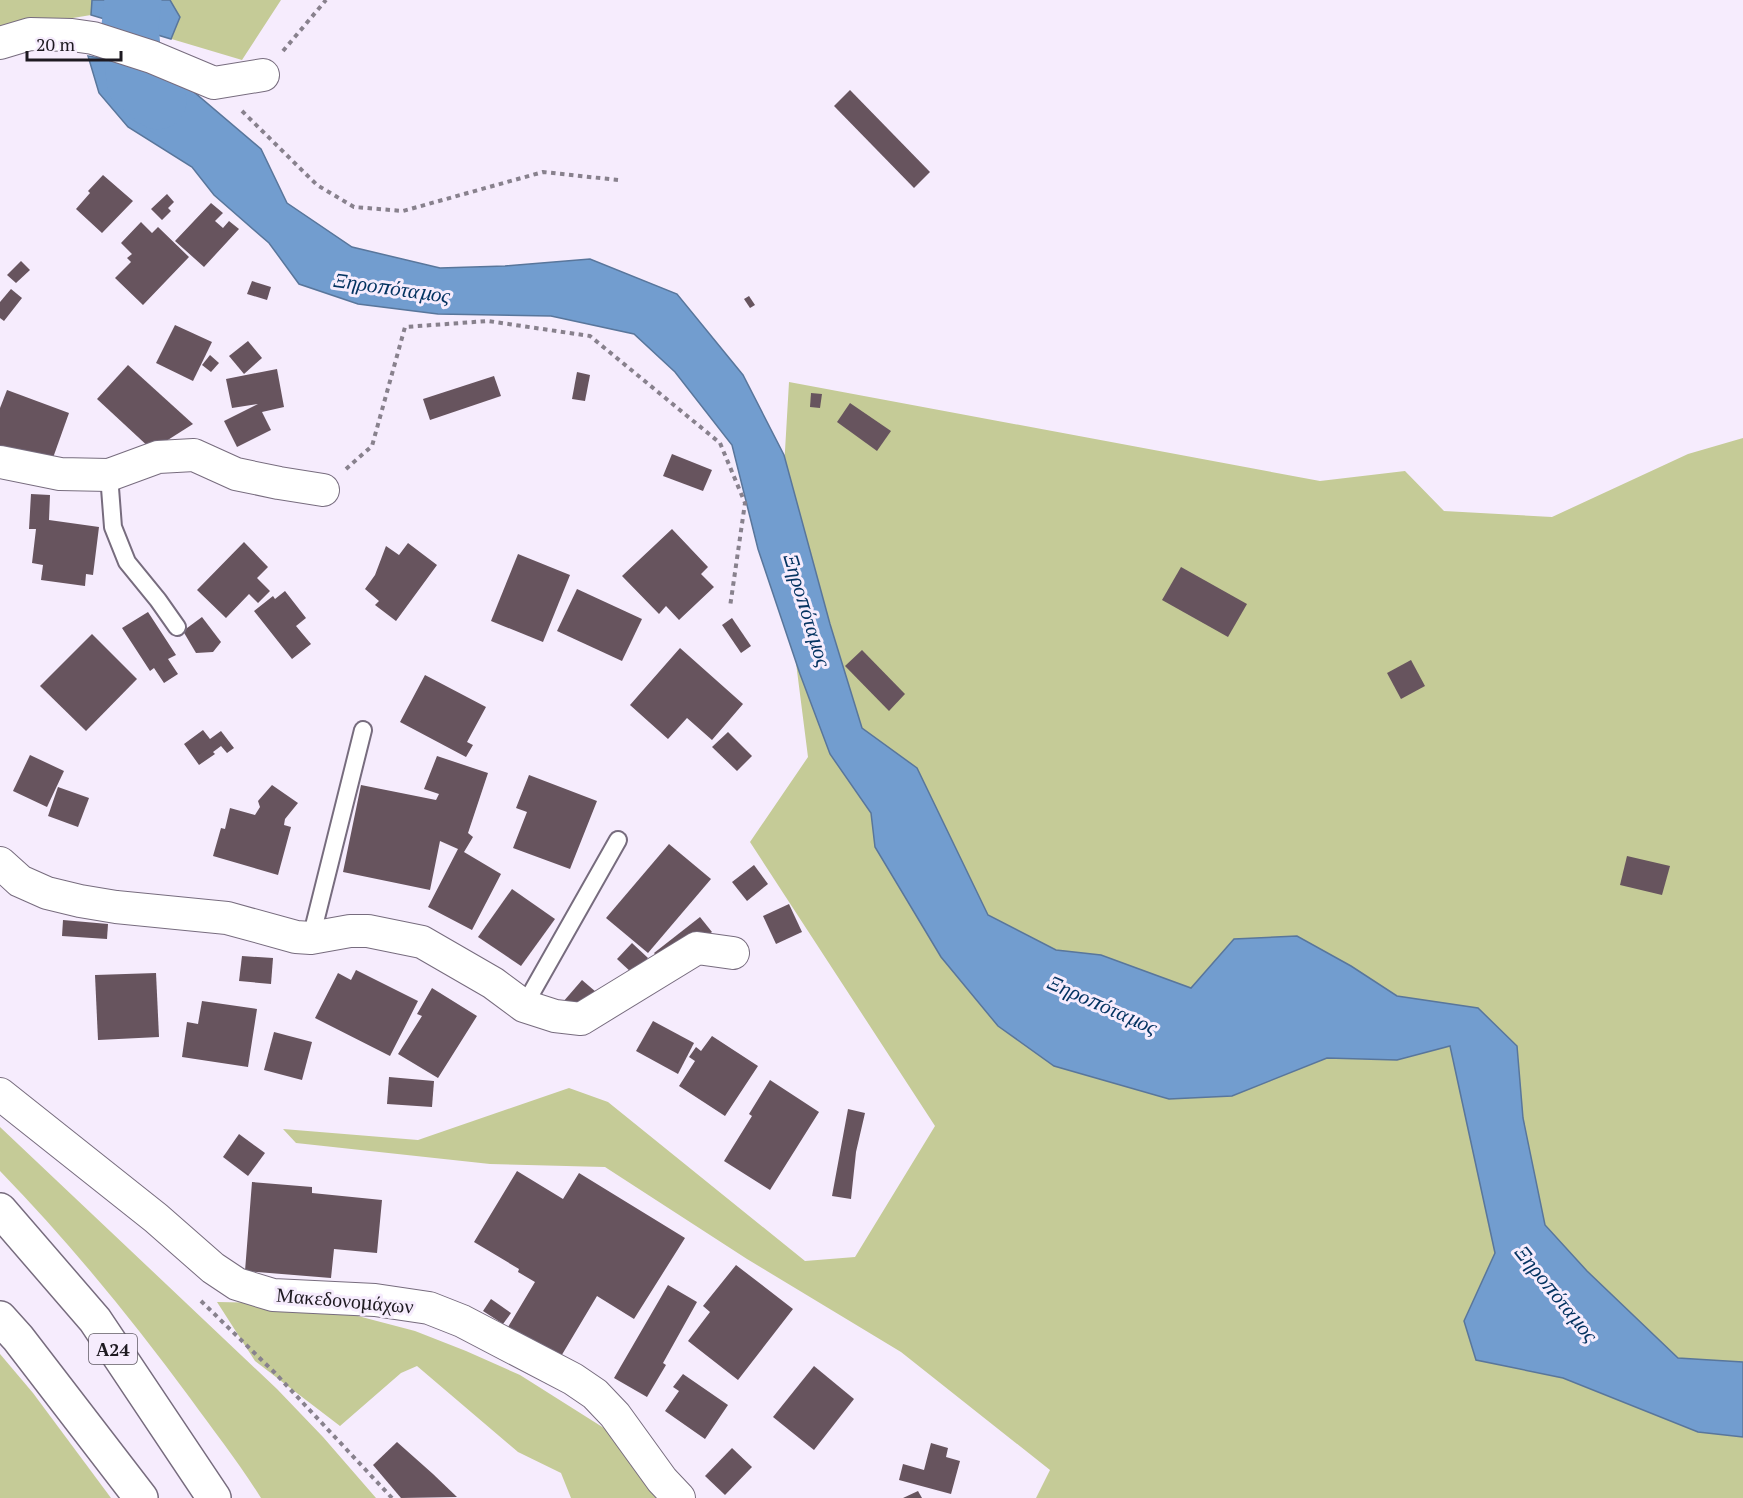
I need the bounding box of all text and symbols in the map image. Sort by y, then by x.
scale bar [27,24,122,62]
text: 20 m [36,32,76,56]
water label: Ξηροπόταμος [332,265,453,309]
water label: Ξηροπόταμος [777,550,839,671]
water label: Ξηροπόταμος [1044,967,1163,1041]
water label: Ξηροπόταμος [1509,1239,1605,1348]
street label: Μακεδονομάχων [275,1281,415,1319]
road number: Α24 [89,1334,137,1364]

